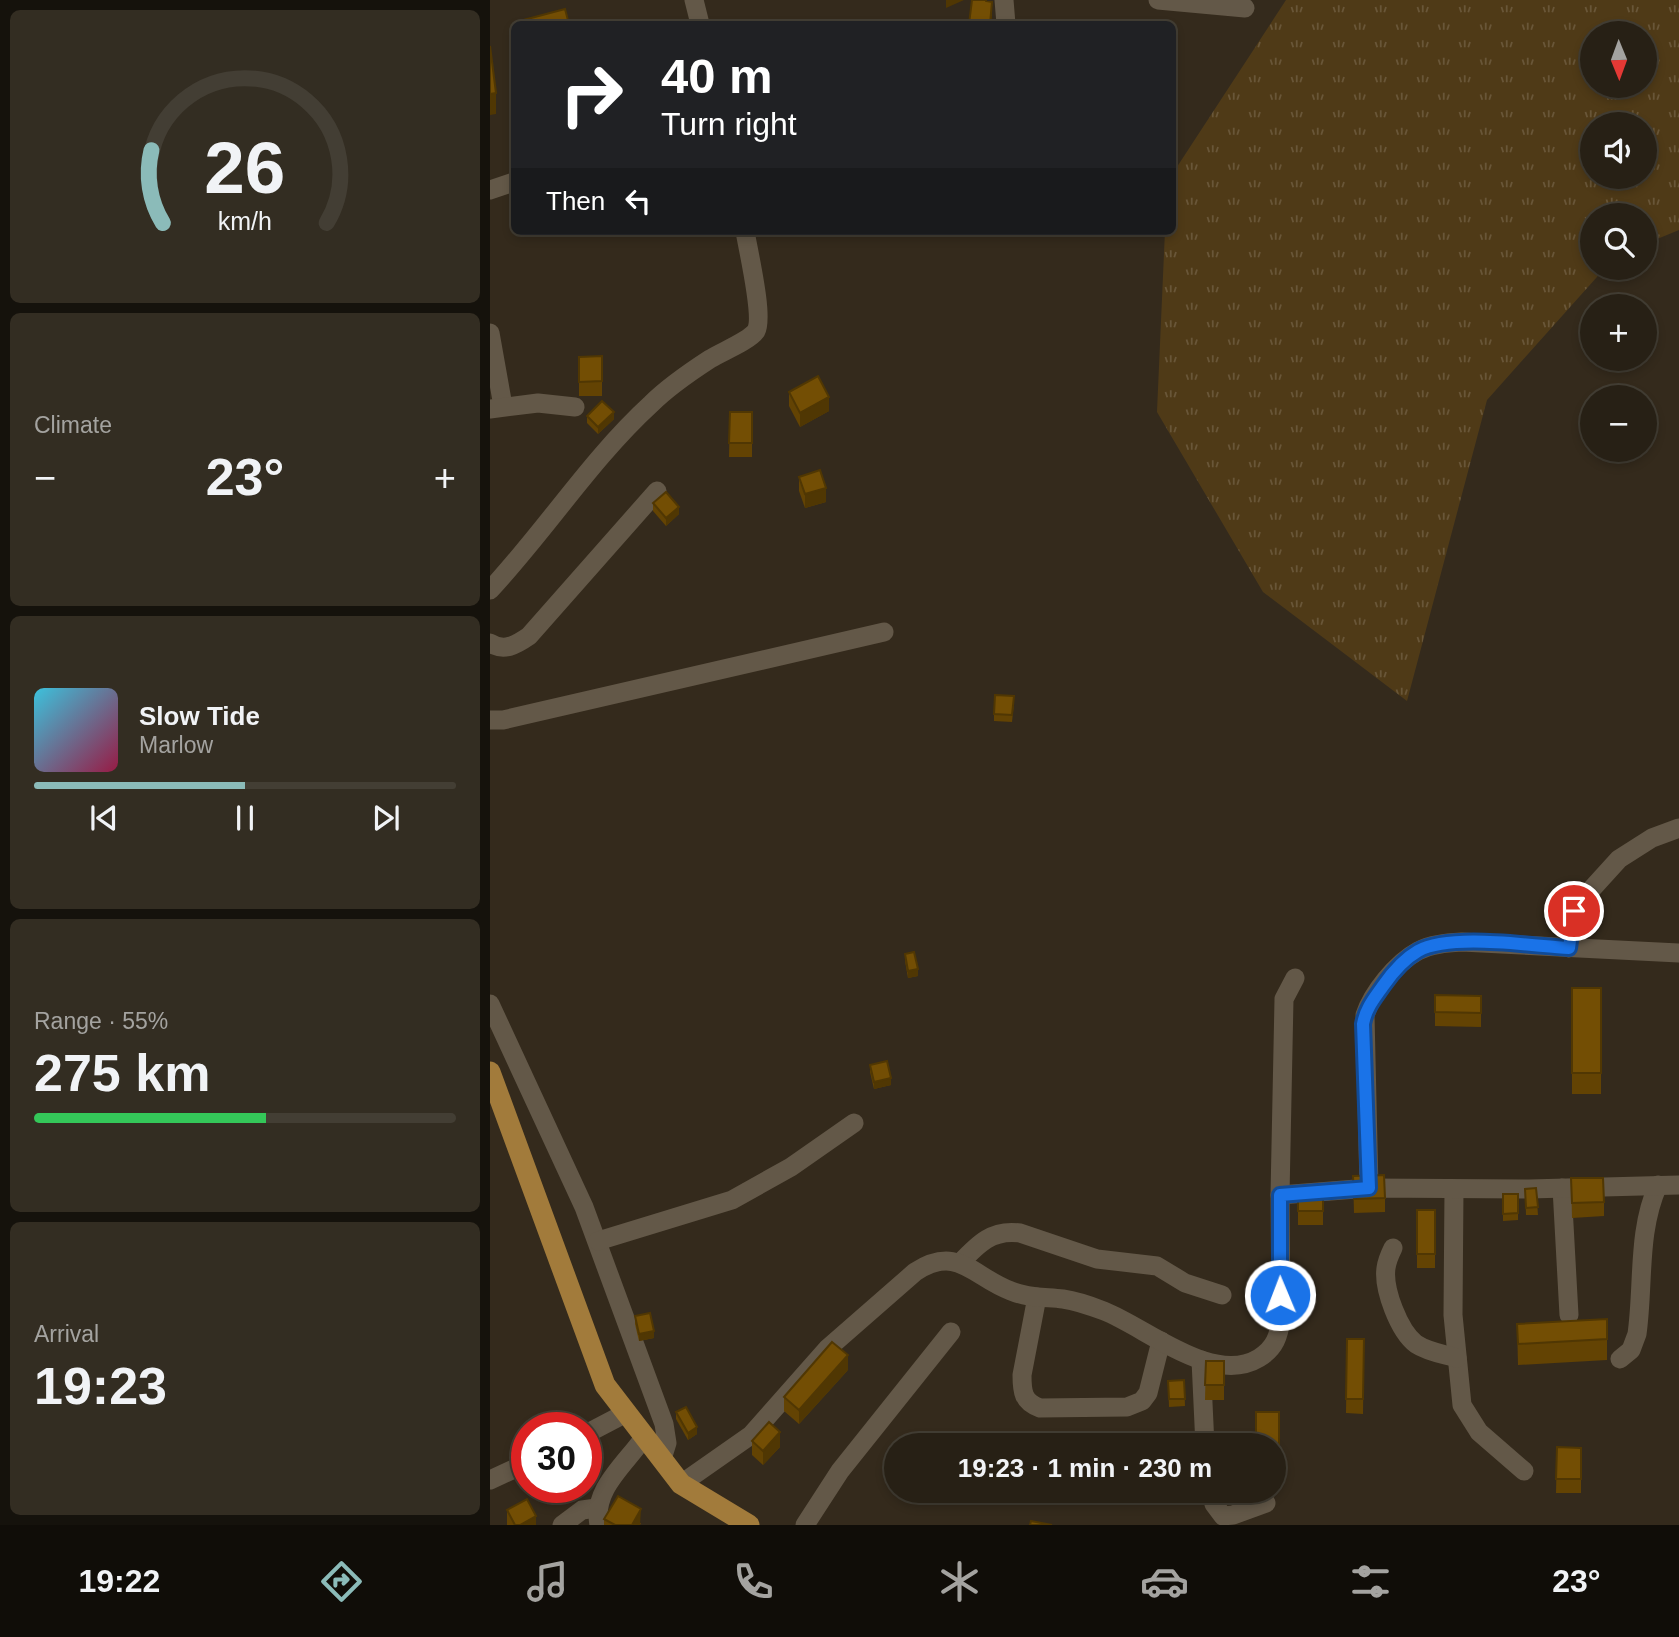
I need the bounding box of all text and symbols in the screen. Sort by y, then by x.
north arrow [1580,21,1657,98]
map controls [1580,21,1657,462]
icon: right [546,49,637,140]
text: 40 m [661,49,773,103]
text: Turn right [661,106,797,142]
button: sound [1580,112,1657,189]
text: 26 [205,127,285,208]
icon: left [619,182,657,220]
text: Then [546,186,605,216]
button: search [1580,203,1657,280]
text: km/h [218,206,272,234]
button: + [1580,294,1657,371]
button: − [1580,385,1657,462]
text: Climate [34,412,112,438]
text: 23° [206,448,284,506]
text: − [34,457,56,499]
text: + [434,457,456,499]
text: Slow Tide [139,701,260,731]
text: Marlow [139,732,213,758]
icon: previous [85,799,123,837]
icon: pause [226,799,264,837]
icon: next [367,799,405,837]
pin [1544,881,1604,941]
icon: arrive [1555,892,1593,930]
text: Range · 55% [34,1008,168,1034]
text: 275 km [34,1044,210,1102]
position arrow [1243,1258,1317,1332]
text: Arrival [34,1321,99,1347]
text: 19:23 [34,1357,167,1415]
speed limit sign: 30 [511,1412,602,1503]
text: 19:23 · 1 min · 230 m [958,1453,1212,1483]
icon: directions [317,1557,366,1606]
icon: music [523,1557,572,1606]
icon: phone [729,1557,778,1606]
icon: climate [935,1557,984,1606]
icon: car [1140,1557,1189,1606]
icon: filters [1346,1557,1395,1606]
text: 19:22 [78,1563,160,1599]
text: 23° [1552,1563,1601,1599]

